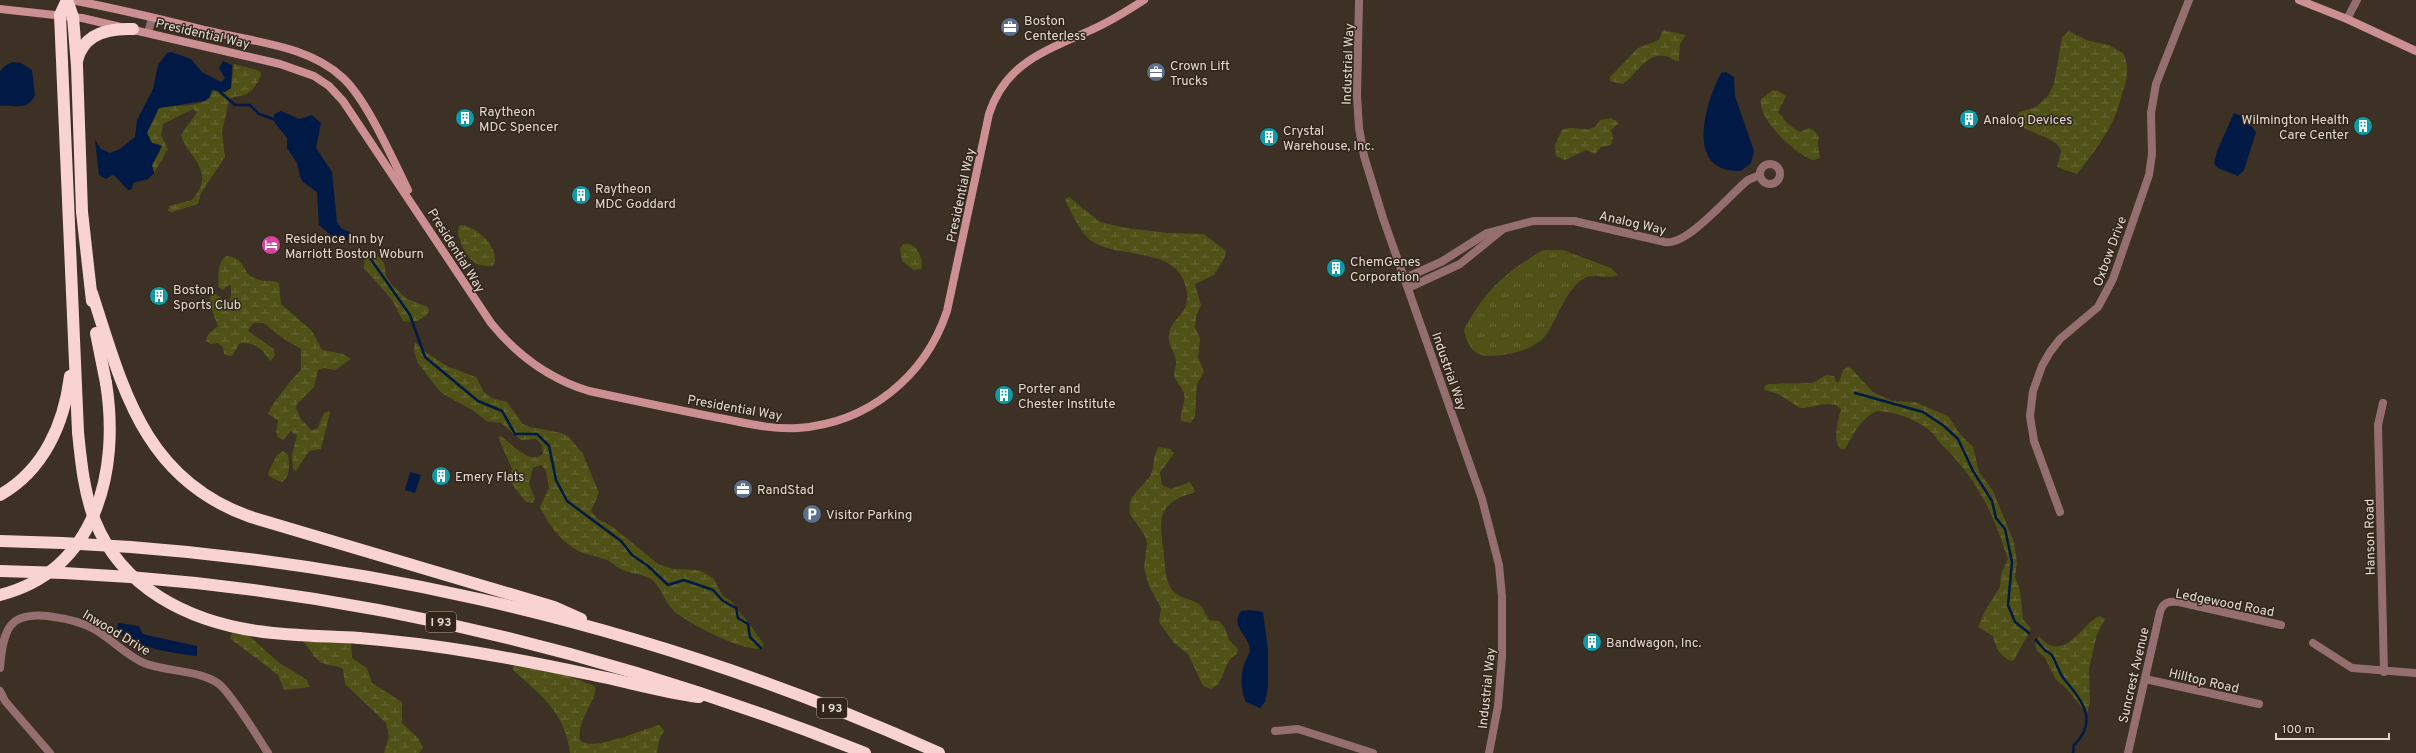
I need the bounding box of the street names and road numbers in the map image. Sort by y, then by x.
street label: Presidential Way [154,16,251,54]
street label: Industrial Way [1340,23,1358,105]
street label: Presidential Way [944,147,980,244]
street label: Presidential Way [423,206,488,296]
street label: Analog Way [1597,208,1668,239]
street label: Oxbow Drive [2091,214,2131,289]
street label: Industrial Way [1427,330,1469,413]
street label: Presidential Way [686,393,783,425]
street label: Hanson Road [2362,498,2380,575]
street label: Ledgewood Road [2174,587,2275,621]
street label: Inwood Drive [79,607,153,660]
road number: I 93 [426,612,456,632]
street label: Suncrest Avenue [2116,626,2154,725]
street label: Industrial Way [1476,647,1500,730]
street label: Hilltop Road [2167,666,2240,698]
road number: I 93 [817,698,847,718]

